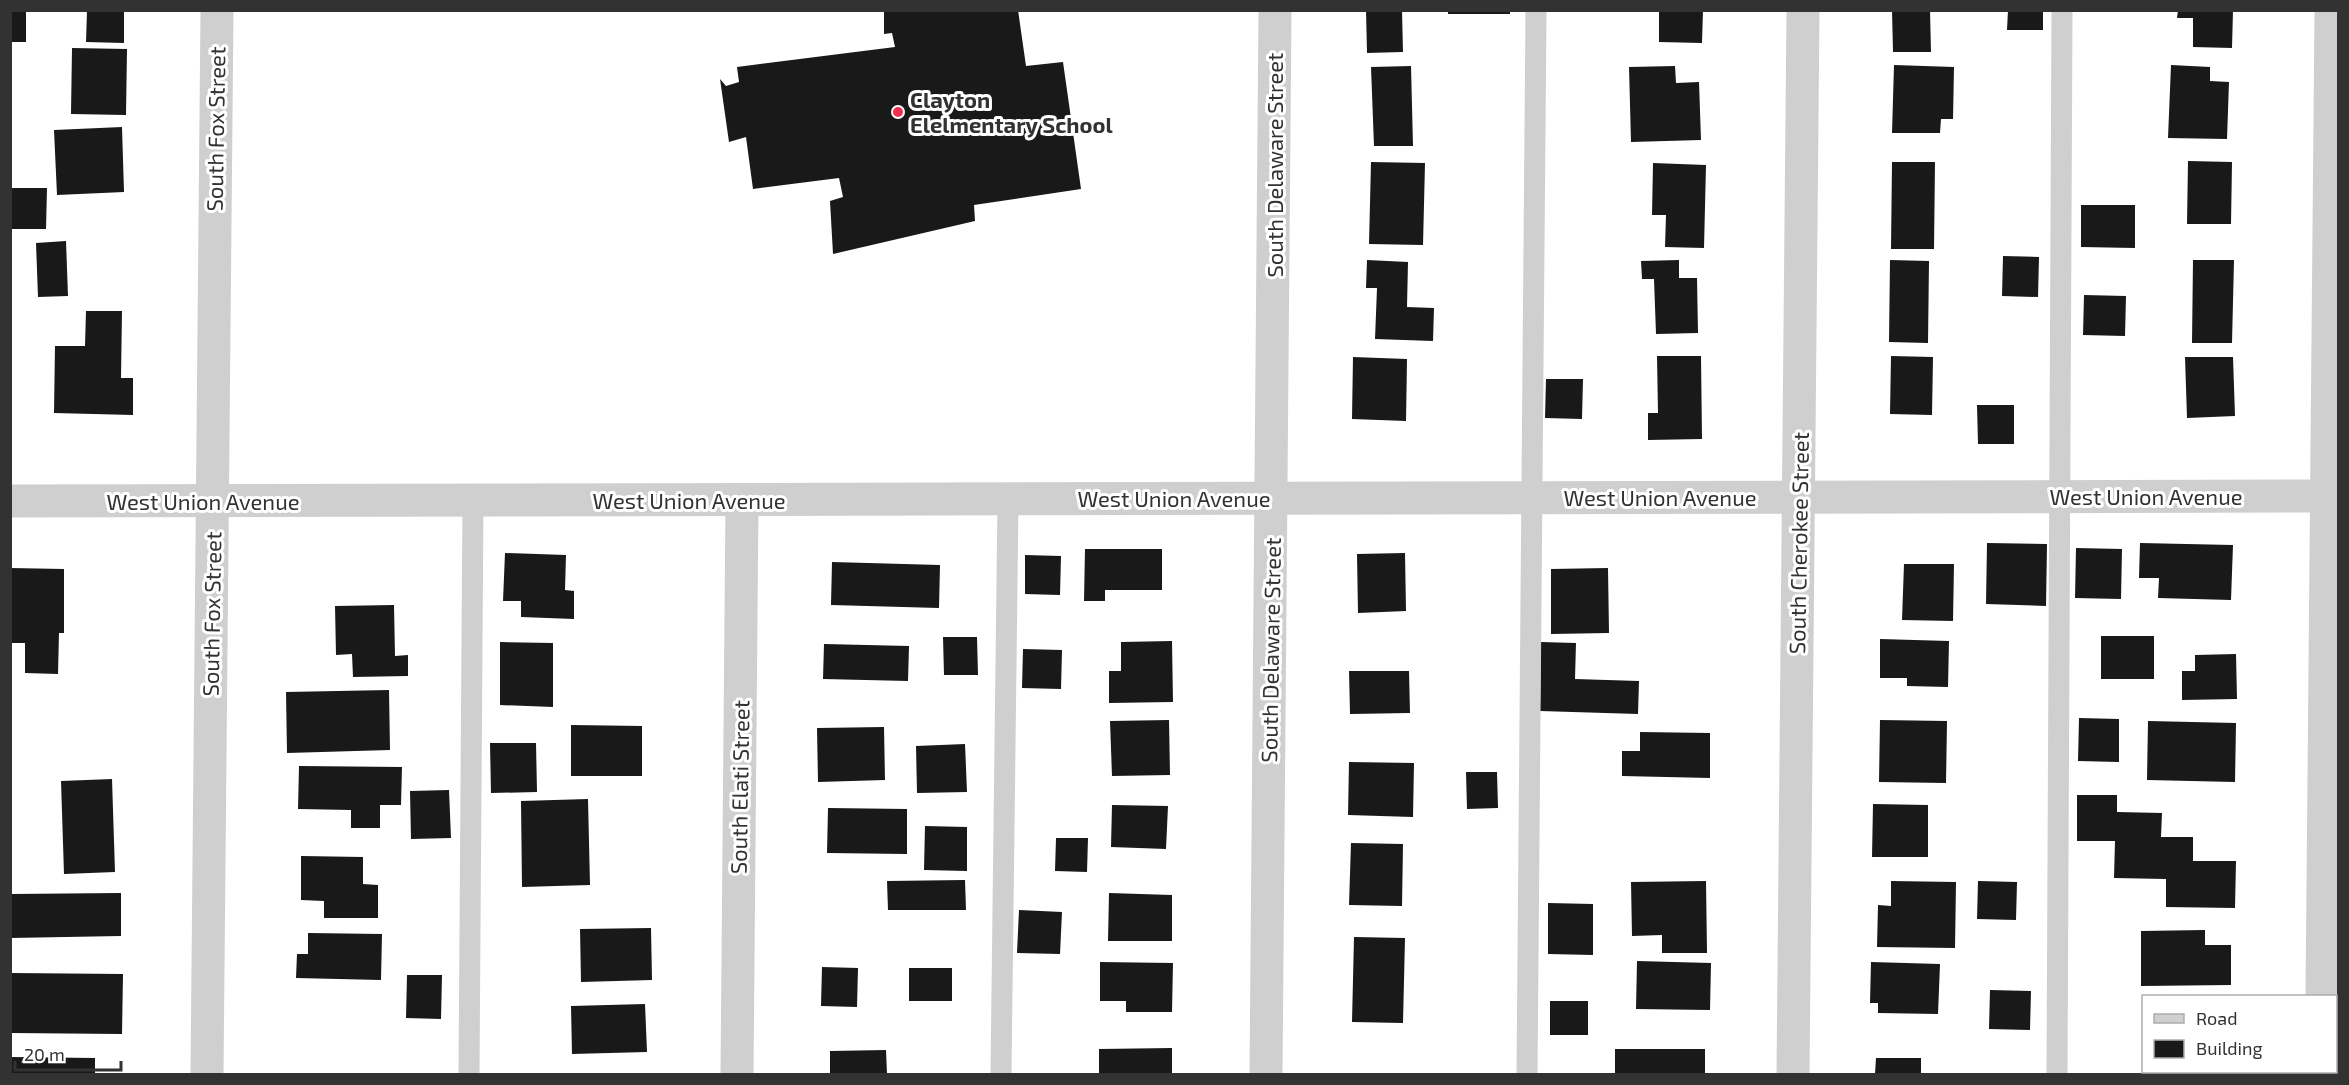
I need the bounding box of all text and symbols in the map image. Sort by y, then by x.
street label: South Fox Street [201,46,229,212]
street label: South Delaware Street [1261,52,1287,278]
place label: Clayton Elelmentary School [910,86,1114,138]
marker: Clayton Elelmentary School [891,105,905,119]
street label: South Cherokee Street [1783,432,1813,654]
street label: West Union Avenue [2049,483,2243,509]
street label: West Union Avenue [1563,484,1757,510]
street label: West Union Avenue [1077,485,1271,511]
street label: West Union Avenue [592,487,786,513]
street label: West Union Avenue [106,488,300,514]
street label: South Fox Street [197,531,225,697]
street label: South Delaware Street [1255,537,1285,763]
street label: South Elati Street [724,700,754,874]
legend [2142,995,2337,1073]
text: Road [2196,1007,2237,1029]
scale bar [15,1034,122,1072]
text: Building [2196,1037,2263,1059]
text: 20 m [24,1043,65,1065]

